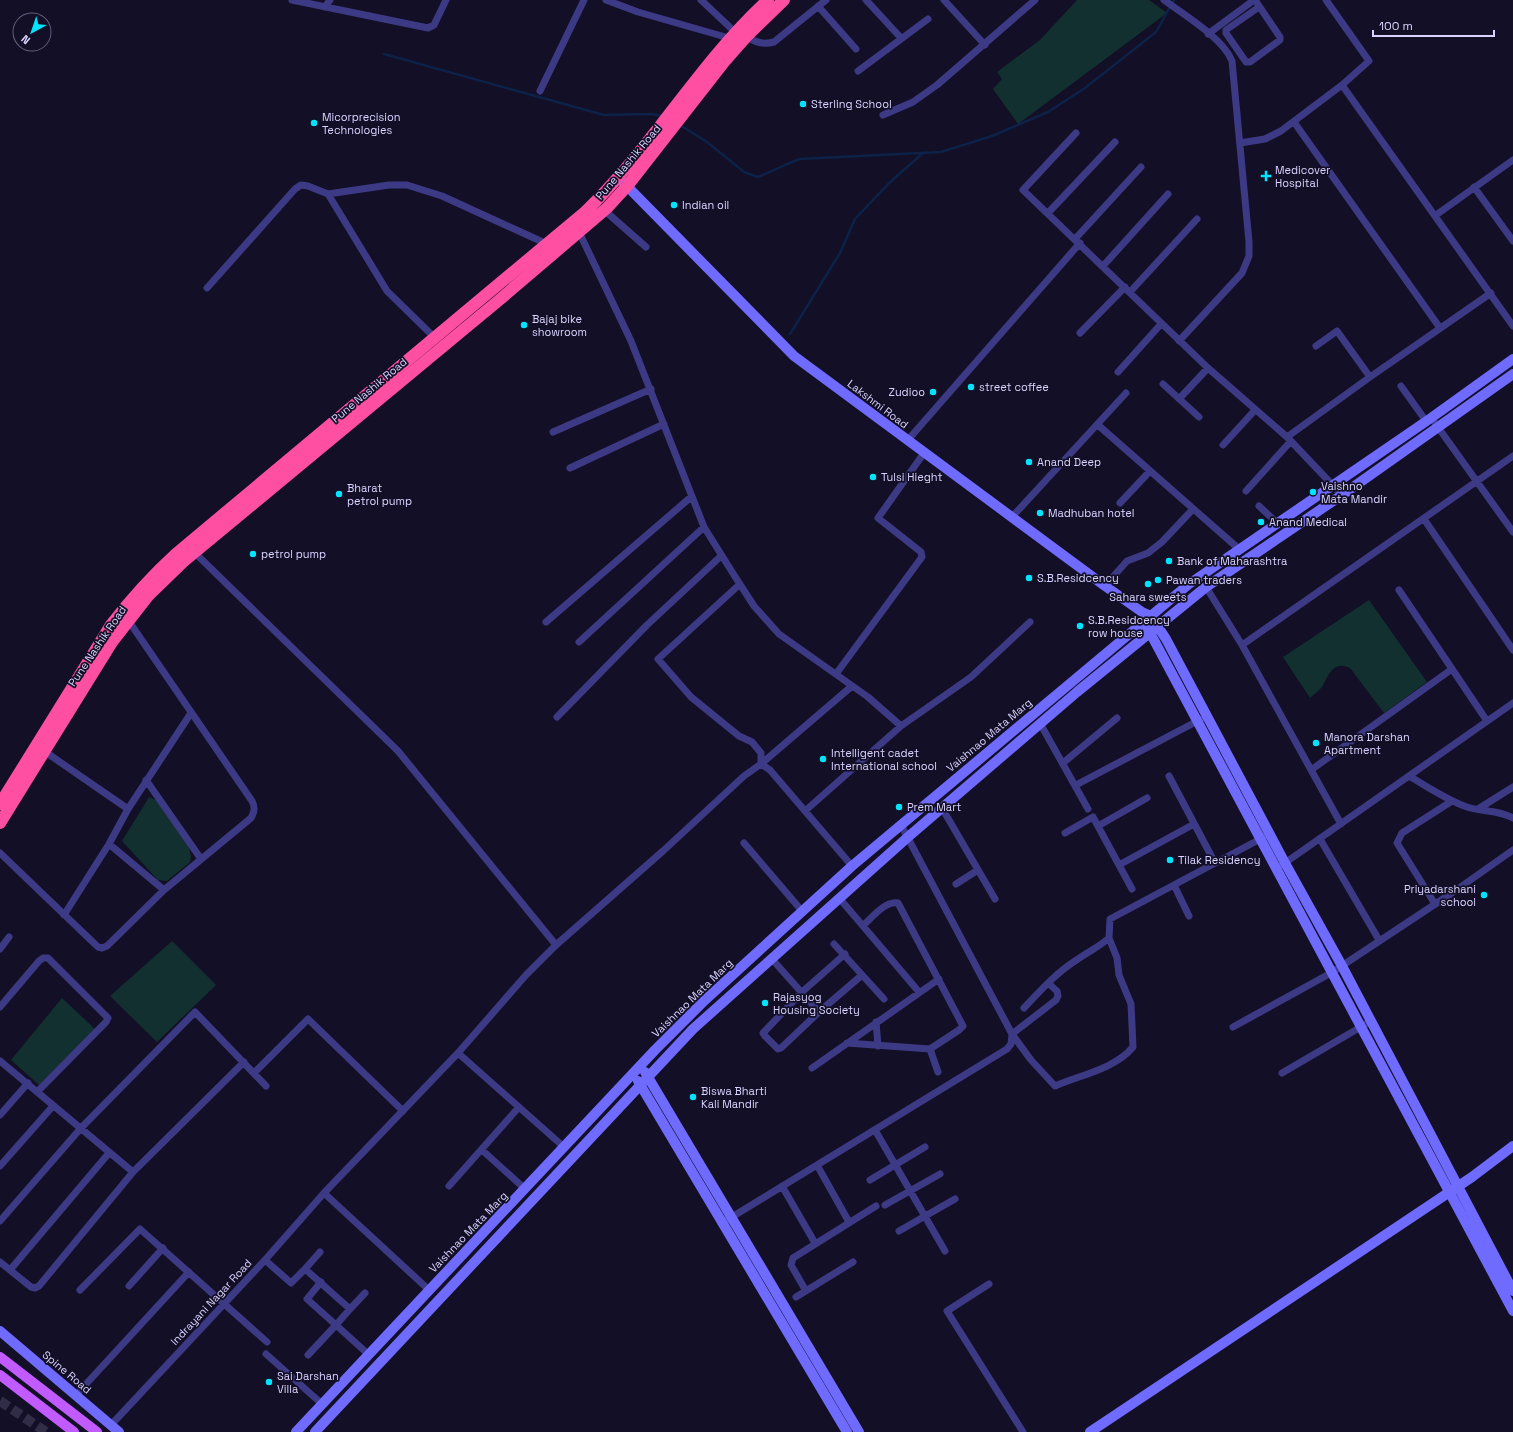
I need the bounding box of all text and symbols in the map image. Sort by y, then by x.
north arrow [12,12,52,52]
scale bar [1373,12,1494,38]
text: 100 m [1379,18,1413,34]
text: N [18,32,33,47]
place label: Sterling School [811,97,892,111]
marker: Sterling School [798,99,808,109]
place label: Micorprecision Technologies [322,110,401,137]
marker: Micorprecision Technologies [309,118,319,128]
street label: Pune Nashik Road [592,121,664,203]
place label: Medicover Hospital [1275,163,1330,190]
marker: Medicover Hospital [1260,170,1272,182]
place label: Indian oil [682,198,729,212]
marker: Indian oil [669,200,679,210]
place label: Bajaj bike showroom [532,312,587,339]
marker: Bajaj bike showroom [519,320,529,330]
street label: Pune Nashik Road [328,354,410,426]
street label: Lakshmi Road [845,377,911,431]
place label: street coffee [979,380,1049,394]
marker: street coffee [966,382,976,392]
place label: Zudioo [889,385,925,399]
marker: Zudioo [928,387,938,397]
place label: Anand Deep [1037,455,1101,469]
marker: Anand Deep [1024,457,1034,467]
place label: Tulsi Hieght [881,470,943,484]
marker: Tulsi Hieght [868,472,878,482]
place label: Vaishno Mata Mandir [1321,479,1387,506]
place label: Bharat petrol pump [347,481,412,508]
marker: Vaishno Mata Mandir [1308,487,1318,497]
marker: Bharat petrol pump [334,489,344,499]
place label: Madhuban hotel [1048,506,1135,520]
marker: Madhuban hotel [1035,508,1045,518]
place label: Anand Medical [1269,515,1347,529]
marker: Anand Medical [1256,517,1266,527]
place label: petrol pump [261,547,326,561]
marker: petrol pump [248,549,258,559]
place label: Bank of Maharashtra [1177,554,1288,568]
marker: Bank of Maharashtra [1164,556,1174,566]
place label: S.B.Residcency [1037,571,1119,585]
marker: S.B.Residcency [1024,573,1034,583]
place label: Pawan traders [1166,573,1242,587]
marker: Pawan traders [1153,575,1163,585]
marker: Sahara sweets [1143,579,1153,589]
place label: Sahara sweets [1109,590,1187,604]
street label: Pune Nashik Road [65,603,129,689]
place label: S.B.Residcency row house [1088,613,1170,640]
marker: S.B.Residcency row house [1075,621,1085,631]
street label: Vaishnao Mata Marg [943,695,1035,775]
place label: Manora Darshan Apartment [1324,730,1410,757]
marker: Manora Darshan Apartment [1311,738,1321,748]
place label: Intelligent cadet International school [831,746,937,773]
marker: Intelligent cadet International school [818,754,828,764]
place label: Prem Mart [907,800,961,814]
marker: Prem Mart [894,802,904,812]
place label: Tilak Residency [1178,853,1260,867]
marker: Tilak Residency [1165,855,1175,865]
place label: Priyadarshani school [1404,882,1476,909]
marker: Priyadarshani school [1479,890,1489,900]
street label: Vaishnao Mata Marg [649,956,735,1040]
place label: Rajasyog Housing Society [773,990,860,1017]
marker: Rajasyog Housing Society [760,998,770,1008]
place label: Biswa Bharti Kali Mandir [701,1084,767,1111]
marker: Biswa Bharti Kali Mandir [688,1092,698,1102]
street label: Vaishnao Mata Marg [426,1189,510,1275]
street label: Indrayani Nagar Road [167,1256,255,1348]
street label: Spine Road [40,1347,94,1397]
place label: Sai Darshan Villa [277,1369,339,1396]
marker: Sai Darshan Villa [264,1377,274,1387]

